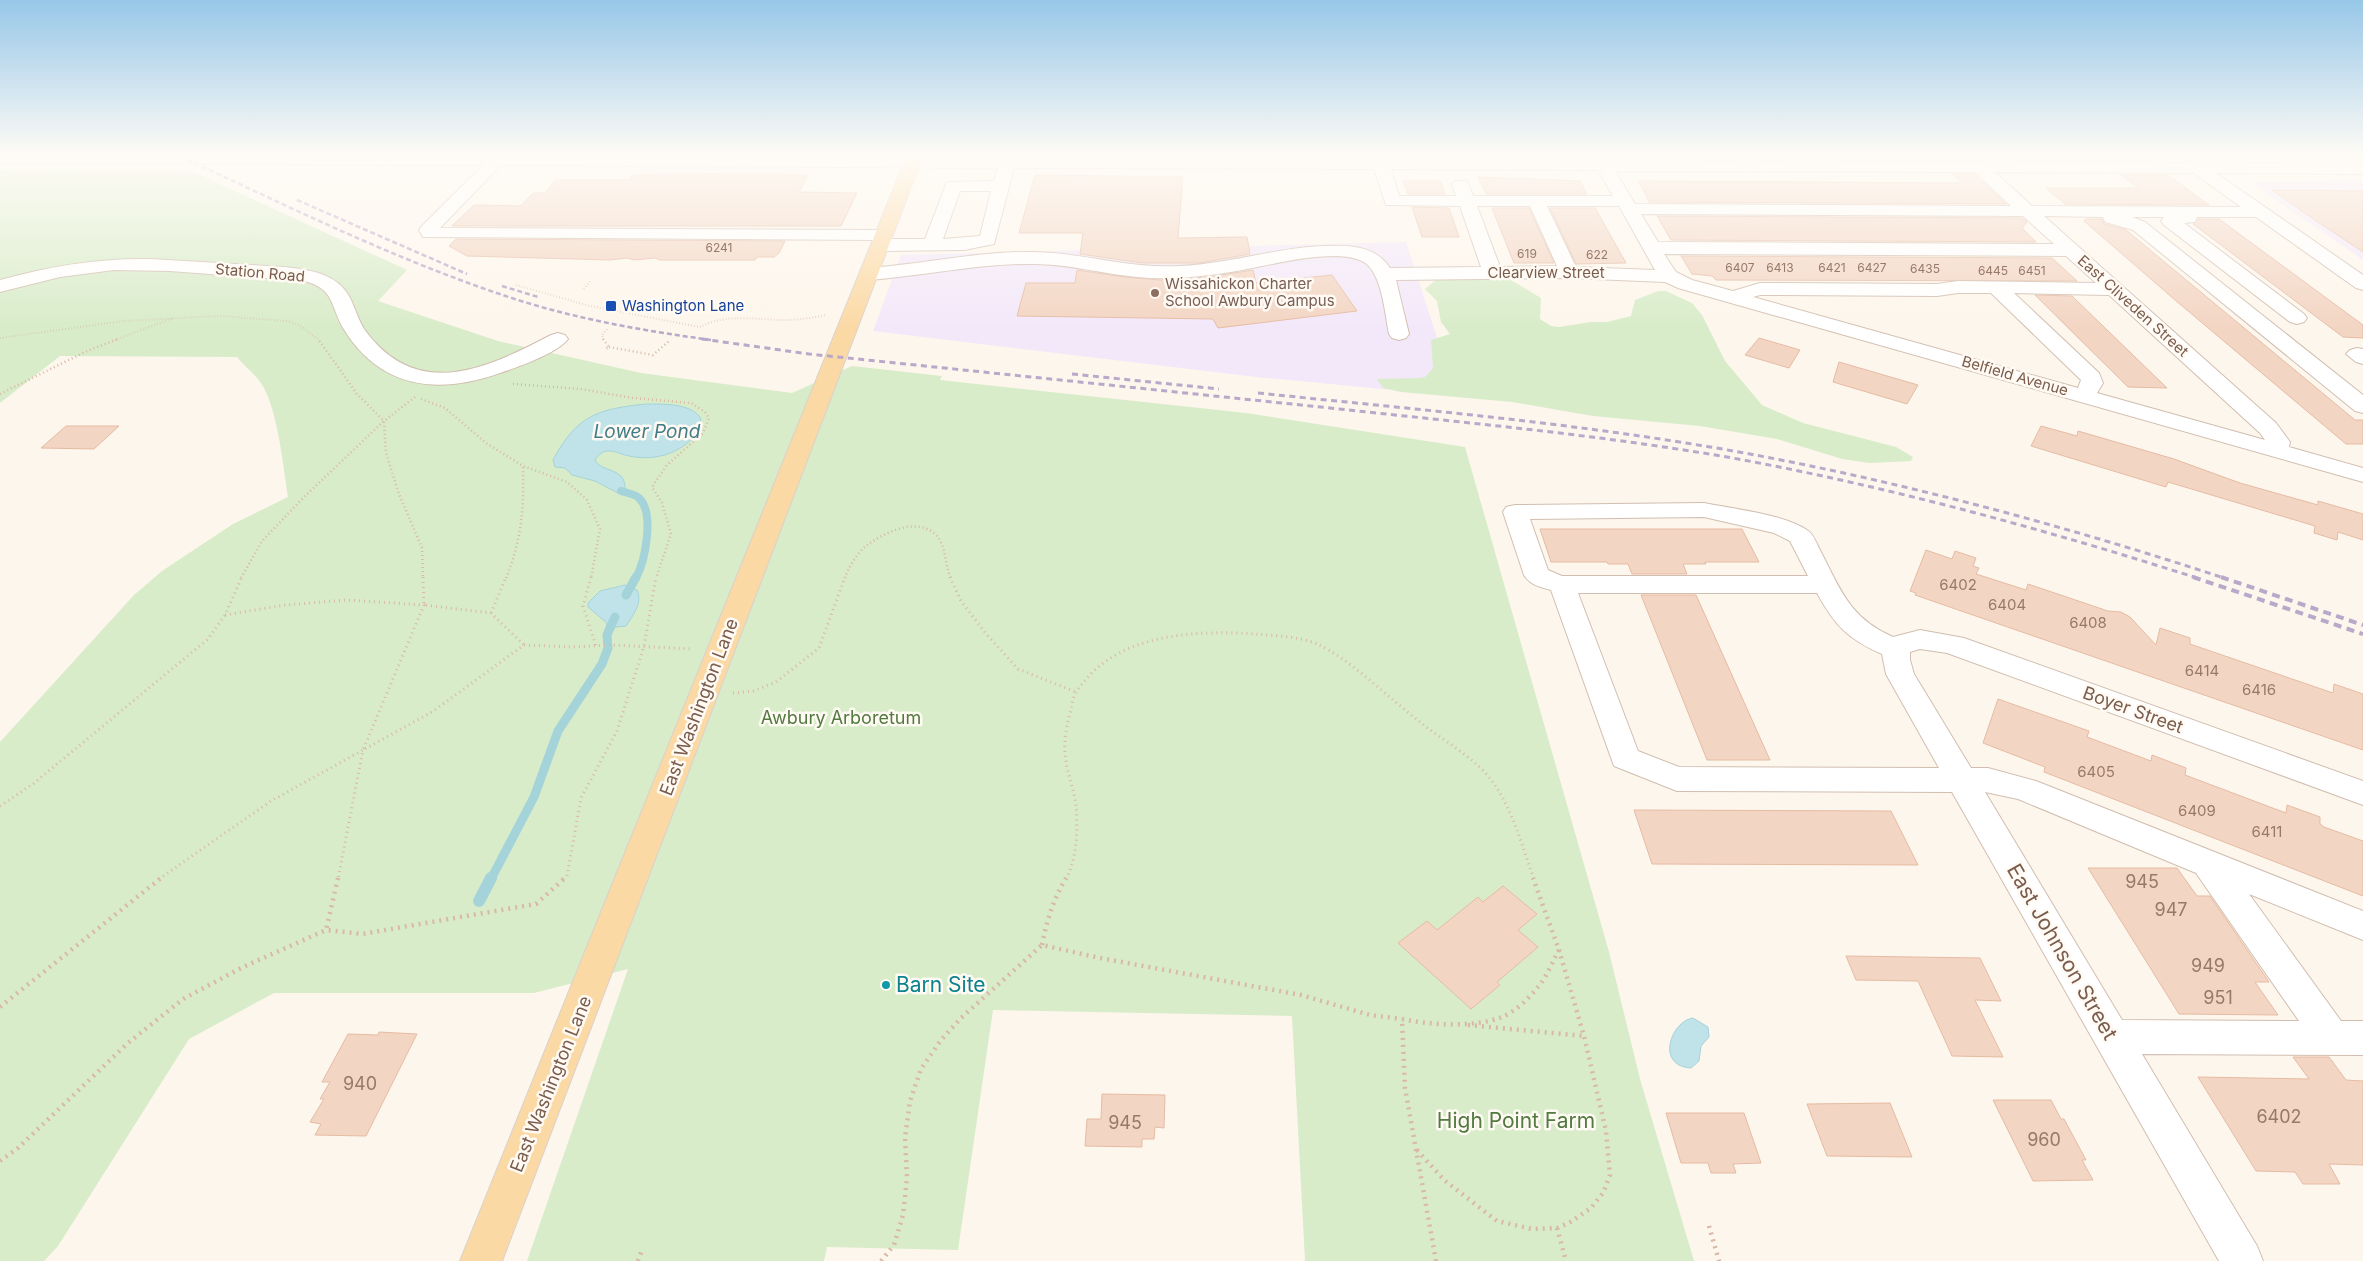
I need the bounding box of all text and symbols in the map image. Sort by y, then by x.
house number: 6241 [706,240,732,255]
house number: 619 [1517,246,1537,261]
house number: 622 [1586,247,1608,262]
street label: East Cliveden Street [2074,251,2193,361]
street label: Station Road [214,259,306,286]
house number: 6407 [1725,260,1755,275]
house number: 6413 [1766,260,1794,275]
house number: 6421 [1818,260,1846,275]
house number: 6427 [1857,260,1887,275]
house number: 6435 [1910,261,1940,276]
street label: Clearview Street [1487,263,1605,282]
house number: 6445 [1978,263,2008,278]
house number: 6451 [2018,263,2046,278]
place label: Wissahickon Charter School Awbury Campus [1165,274,1335,310]
marker: Wissahickon Charter School Awbury Campus [1149,287,1161,299]
place label: Washington Lane [622,296,744,315]
marker: Washington Lane [604,299,618,313]
street label: Belfield Avenue [1960,351,2071,400]
water label: Lower Pond [594,420,701,443]
house number: 6402 [1939,575,1977,594]
house number: 6404 [1988,595,2026,614]
house number: 6408 [2069,613,2107,632]
street label: East Washington Lane [655,615,742,798]
house number: 6414 [2185,661,2219,680]
house number: 6416 [2242,680,2276,699]
street label: Boyer Street [2080,682,2186,737]
park label: Awbury Arboretum [761,707,921,728]
house number: 6405 [2077,762,2115,781]
house number: 6409 [2178,801,2216,820]
house number: 6411 [2252,822,2282,841]
street label: East Johnson Street [2002,859,2123,1044]
house number: 945 [2125,871,2159,892]
house number: 947 [2155,899,2187,920]
house number: 949 [2191,955,2225,976]
place label: Barn Site [896,972,986,997]
marker: Barn Site [880,979,892,991]
house number: 951 [2203,987,2233,1008]
street label: East Washington Lane [506,993,596,1175]
house number: 940 [343,1073,377,1094]
house number: 6402 [2256,1106,2302,1127]
park label: High Point Farm [1437,1108,1595,1133]
house number: 945 [1108,1112,1142,1133]
house number: 960 [2027,1129,2061,1150]

